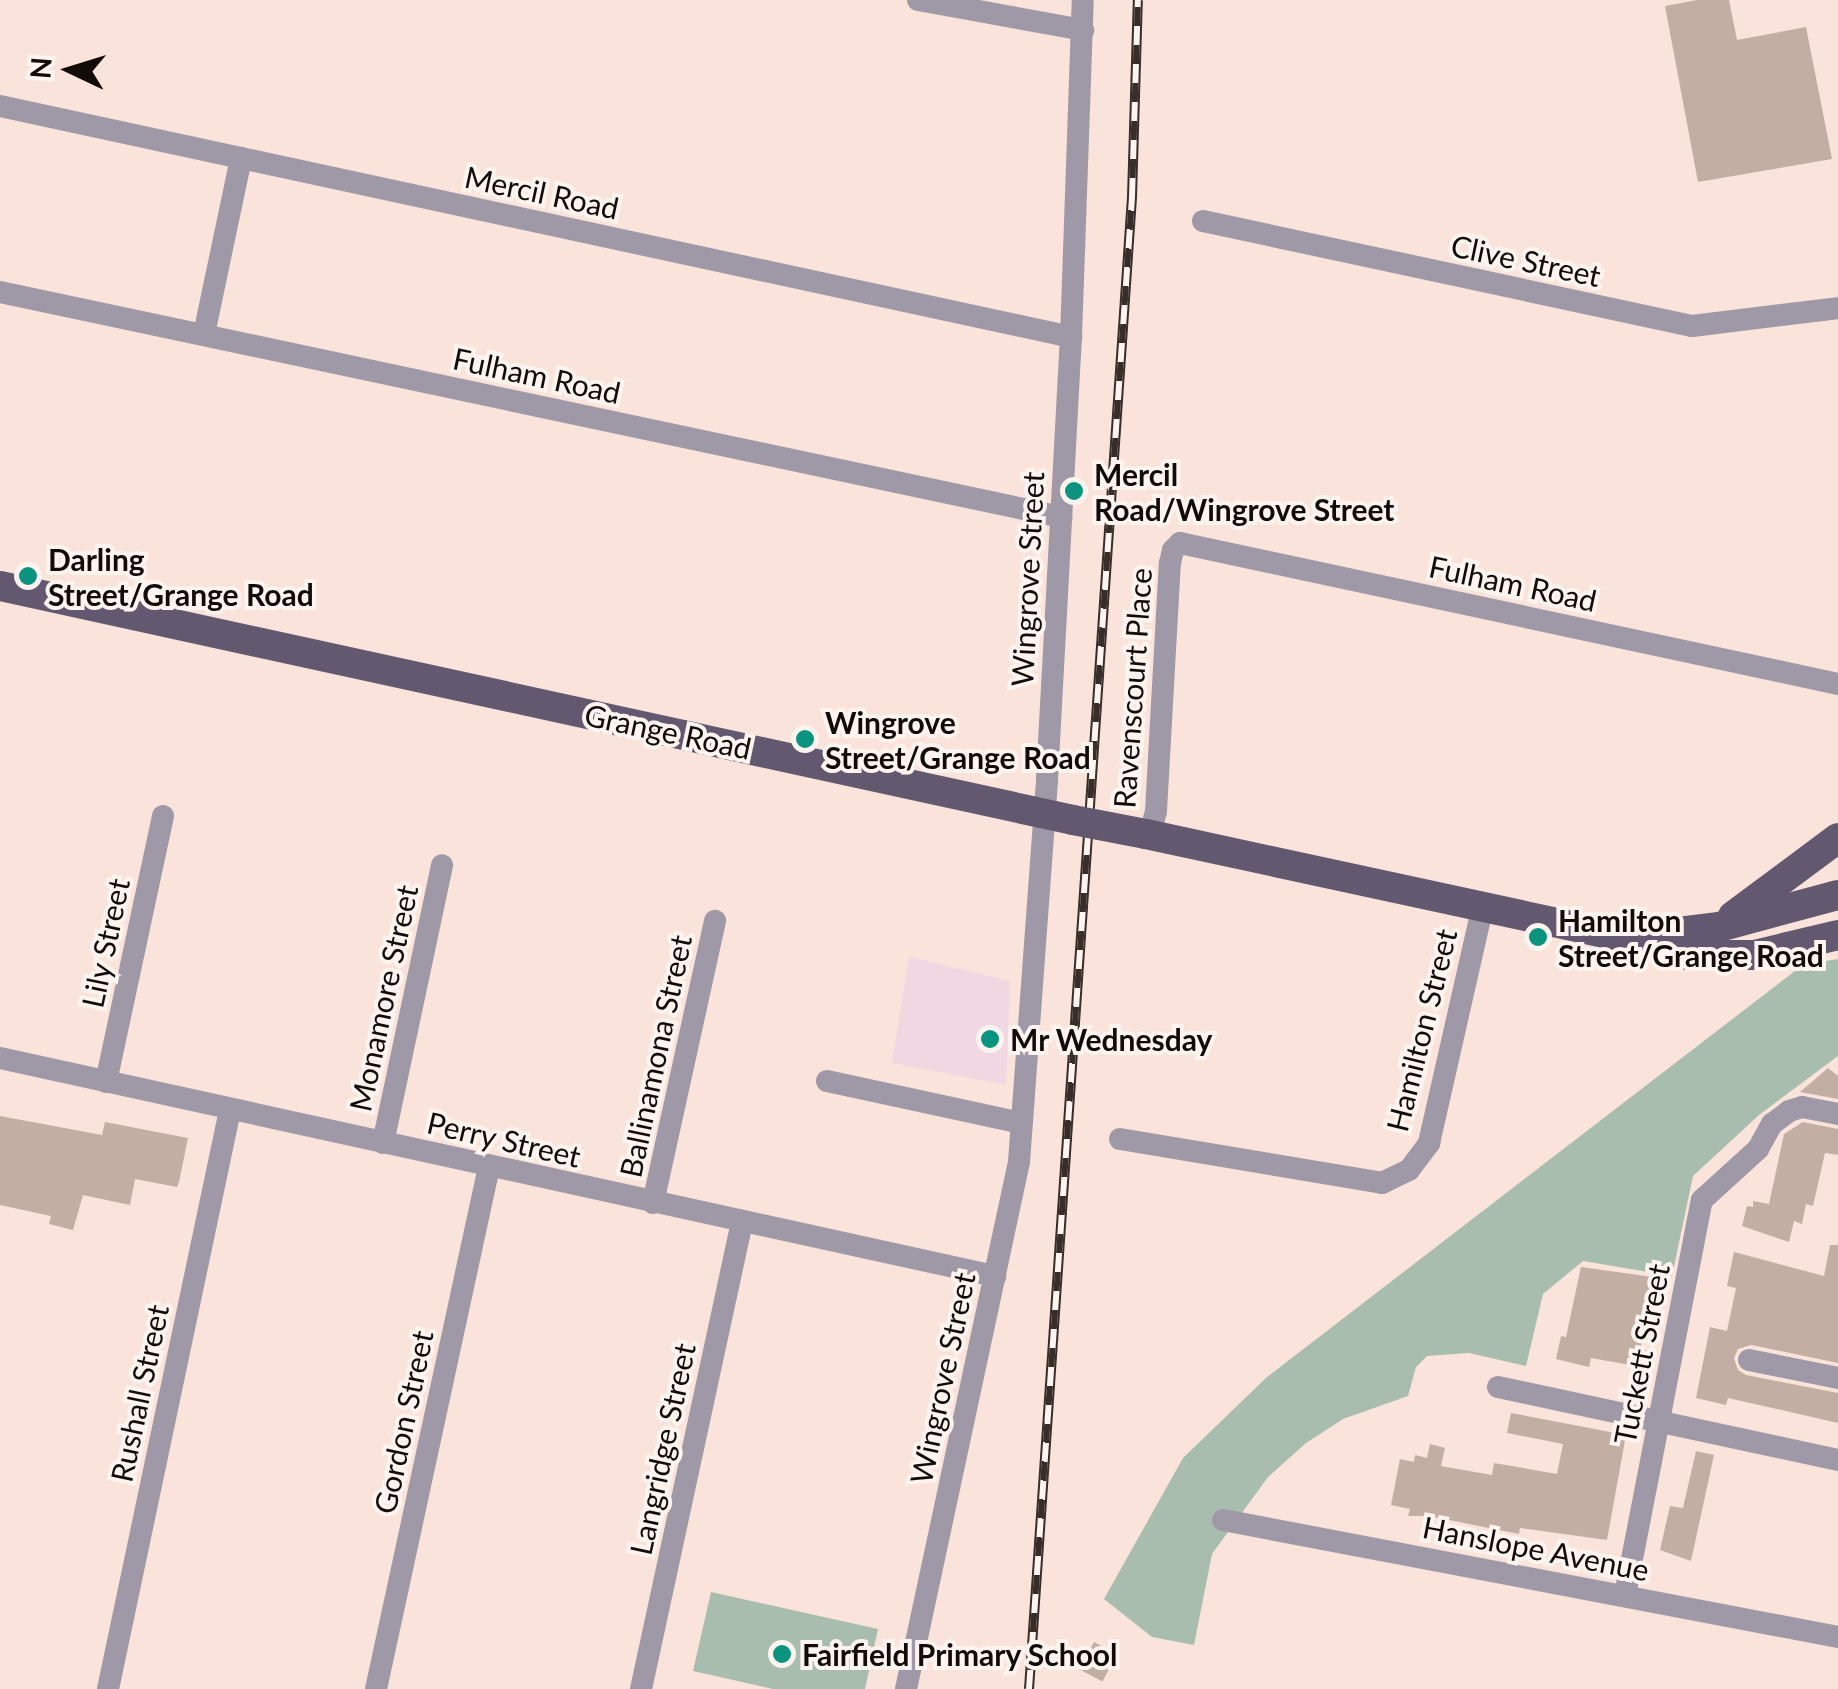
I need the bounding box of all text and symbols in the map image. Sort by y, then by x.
north arrow [20,20,120,120]
text: N [22,56,58,80]
street label: Mercil Road [462,158,622,226]
street label: Clive Street [1448,227,1604,293]
street label: Fulham Road [450,340,624,410]
place label: Mercil Road/Wingrove Street [1094,456,1394,526]
street label: Wingrove Street [1003,471,1051,687]
marker: Mercil Road/Wingrove Street [1063,480,1085,502]
place label: Darling Street/Grange Road [48,541,314,612]
street label: Fulham Road [1426,548,1600,618]
marker: Darling Street/Grange Road [17,565,39,587]
street label: Ravenscourt Place [1106,567,1158,809]
street label: Grange Road [581,696,755,766]
place label: Wingrove Street/Grange Road [825,704,1091,774]
marker: Wingrove Street/Grange Road [794,728,816,750]
street label: Lily Street [74,875,136,1011]
street label: Monamore Street [341,882,425,1114]
place label: Hamilton Street/Grange Road [1558,902,1824,972]
street label: Hamilton Street [1378,925,1464,1135]
marker: Hamilton Street/Grange Road [1527,926,1549,948]
street label: Ballinamona Street [612,931,698,1181]
place label: Mr Wednesday [1010,1021,1213,1057]
marker: Mr Wednesday [979,1028,1001,1050]
street label: Perry Street [423,1104,585,1174]
street label: Tuckett Street [1606,1261,1676,1447]
street label: Wingrove Street [902,1269,982,1487]
street label: Rushall Street [103,1301,175,1485]
street label: Gordon Street [366,1327,440,1517]
street label: Langridge Street [622,1340,702,1558]
street label: Hanslope Avenue [1419,1508,1653,1588]
place label: Fairfield Primary School [802,1636,1118,1672]
marker: Fairfield Primary School [771,1643,793,1665]

